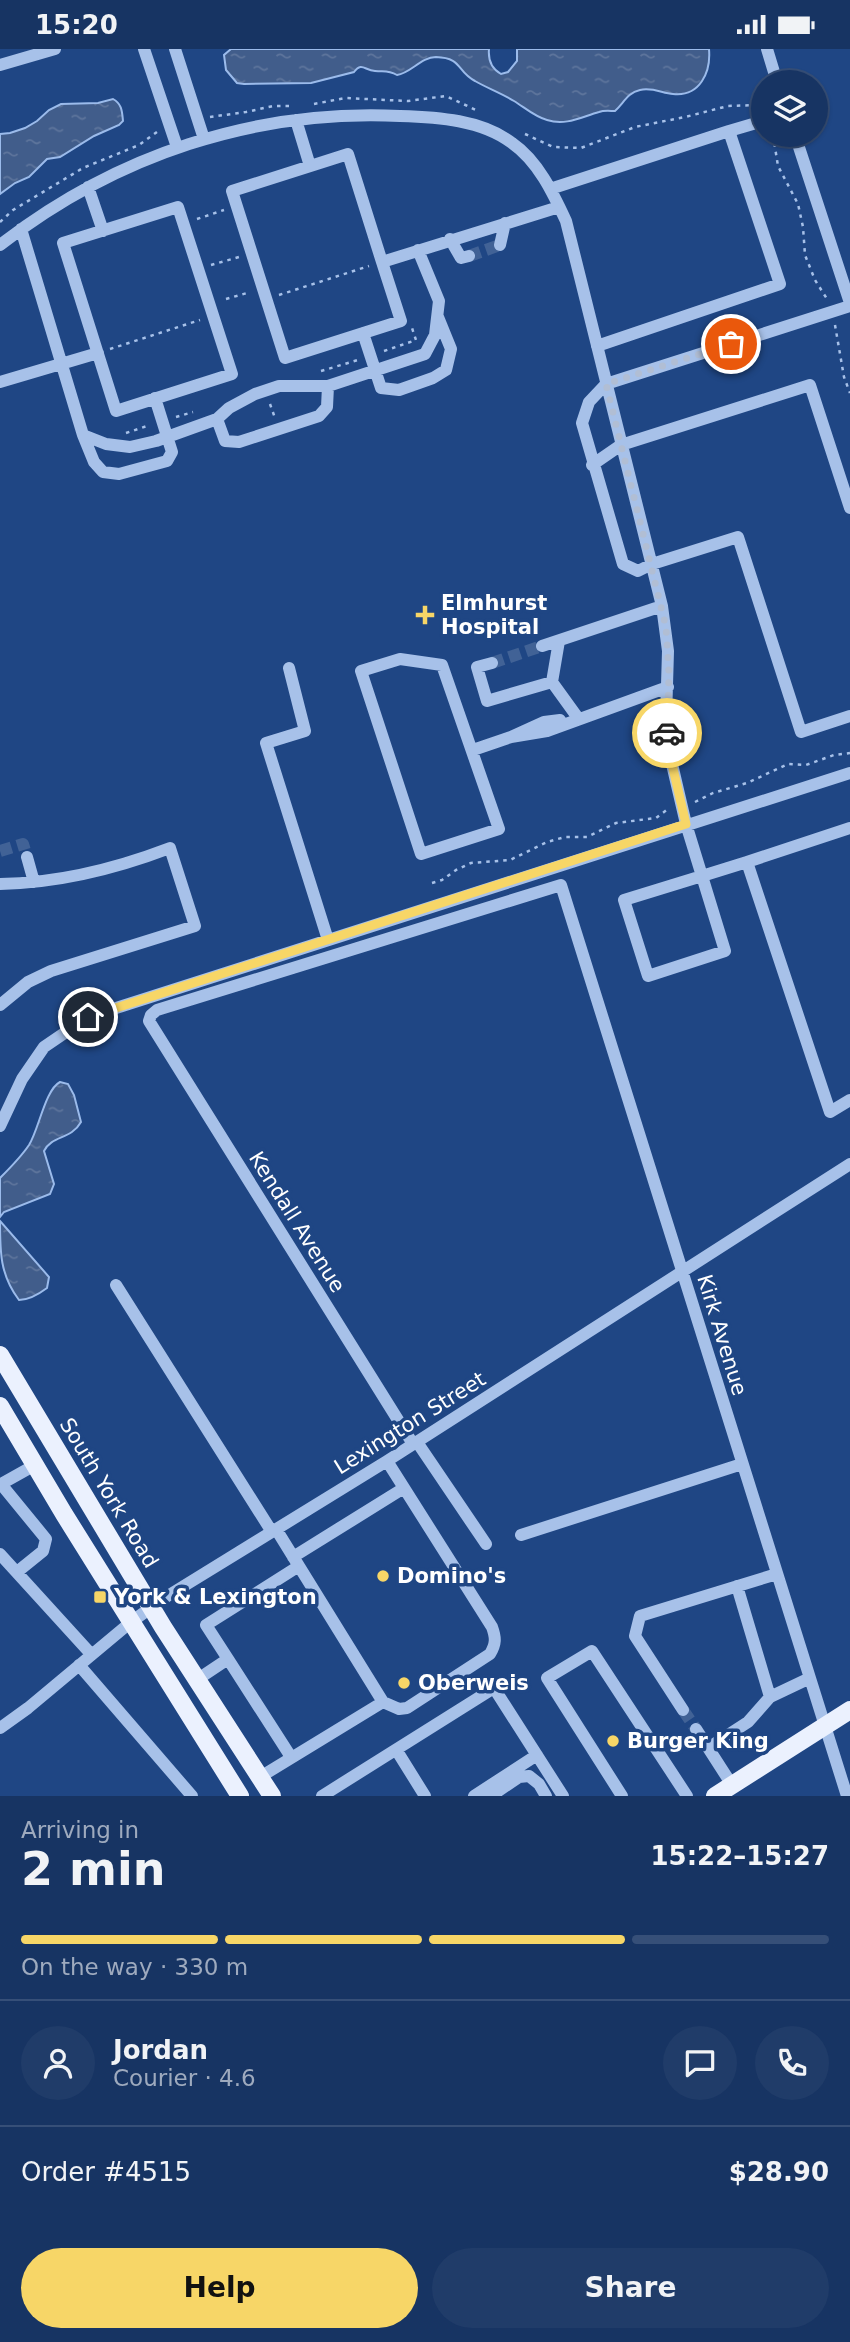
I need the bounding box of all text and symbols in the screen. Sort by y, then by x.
text: 15:20 [35,10,118,40]
map controls [751,70,828,147]
button: layers [751,70,828,147]
pin [701,314,761,374]
icon: bag [712,325,750,363]
place label: Elmhurst Hospital [441,591,547,639]
marker: Elmhurst Hospital [415,605,435,625]
courier [632,698,702,768]
icon: car [648,714,686,752]
pin [58,987,118,1047]
icon: home [69,998,107,1036]
street label: Kendall Avenue [244,1147,350,1297]
street label: Kirk Avenue [692,1272,752,1398]
street label: Lexington Street [330,1367,490,1479]
street label: South York Road [55,1414,163,1572]
place label: Domino's [397,1564,506,1588]
marker: Domino's [375,1568,391,1584]
place label: York & Lexington [113,1585,317,1609]
marker: York & Lexington [92,1589,108,1605]
place label: Oberweis [418,1671,529,1695]
marker: Oberweis [396,1675,412,1691]
place label: Burger King [627,1729,769,1753]
marker: Burger King [605,1733,621,1749]
text: Arriving in [21,1817,139,1843]
text: 15:22–15:27 [650,1841,829,1871]
text: 2 min [21,1842,165,1896]
text: On the way · 330 m [21,1954,248,1980]
button: person [21,2026,95,2100]
button: chat [663,2026,737,2100]
button: phone [755,2026,829,2100]
text: Jordan [113,2035,208,2065]
text: Courier · 4.6 [113,2065,256,2091]
text: Order #4515 [21,2157,191,2187]
text: $28.90 [729,2157,829,2187]
button: Help [21,2248,418,2328]
button: Share [432,2248,829,2328]

